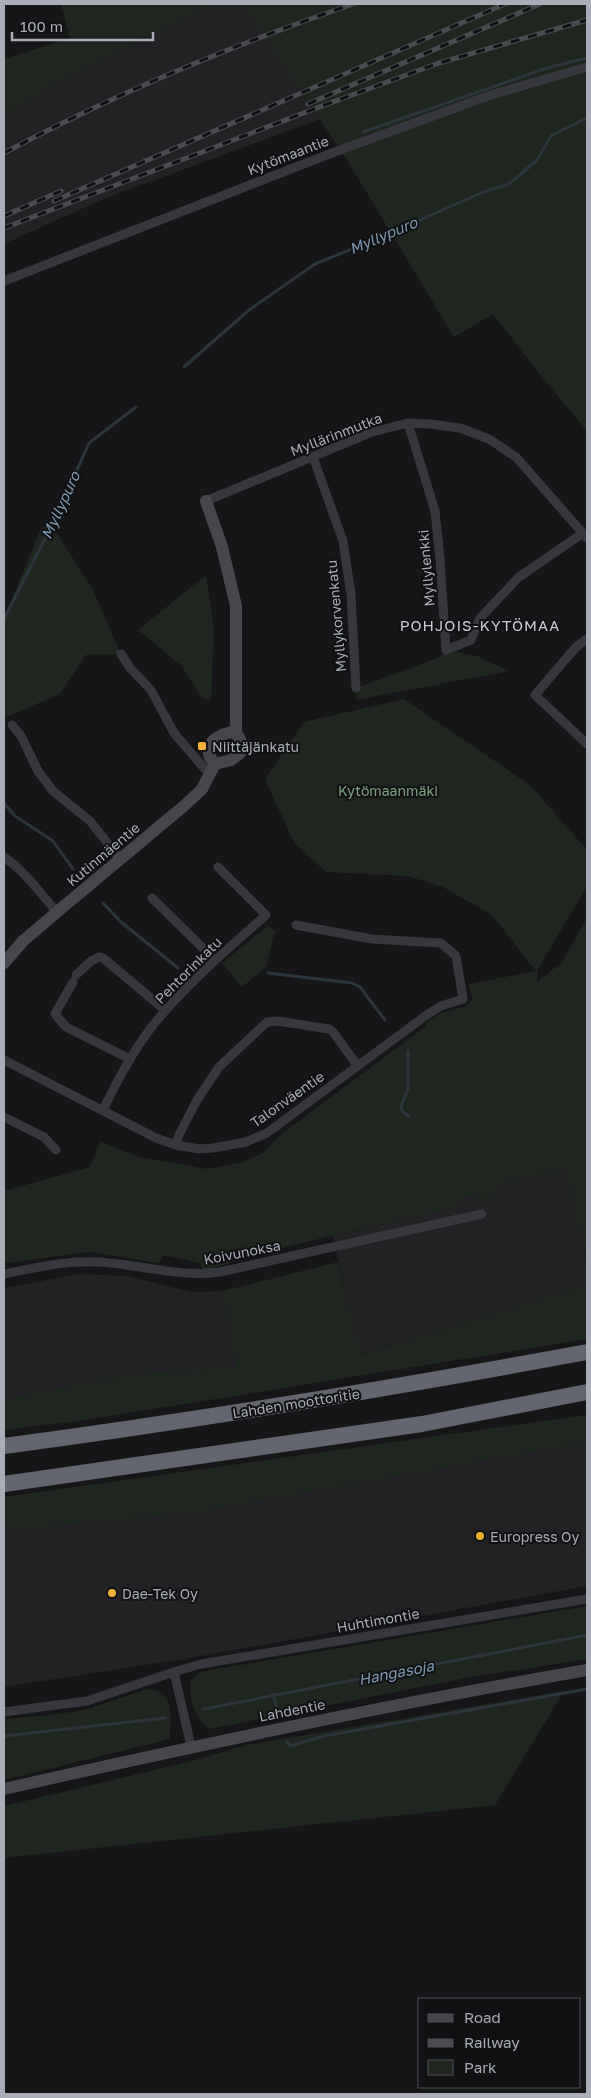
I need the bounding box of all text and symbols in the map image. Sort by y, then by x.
scale bar [12,10,154,42]
text: 100 m [20,17,63,35]
street label: Kytömaantie [245,132,331,178]
water label: Myllypuro [346,212,421,258]
street label: Myllärinmutka [288,409,384,459]
water label: Myllypuro [37,468,85,542]
street label: Myllylenkki [414,529,438,607]
street label: Myllykorvenkatu [323,559,349,673]
district label: POHJOIS-KYTÖMAA [400,616,560,634]
place label: Niittäjänkatu [212,738,299,755]
marker: Niittäjänkatu [196,740,208,752]
park label: Kytömaanmäki [338,782,438,799]
street label: Kutinmäentie [63,819,143,889]
street label: Pehtorinkatu [151,933,225,1007]
street label: Talonväentie [247,1067,327,1131]
street label: Koivunoksa [202,1236,282,1268]
street label: Lahden moottoritie [231,1385,361,1421]
place label: Europress Oy [490,1528,579,1545]
marker: Europress Oy [474,1530,486,1542]
place label: Dae-Tek Oy [122,1585,198,1602]
marker: Dae-Tek Oy [106,1587,118,1599]
street label: Huhtimontie [335,1604,421,1636]
water label: Hangasoja [357,1656,436,1689]
street label: Lahdentie [257,1695,327,1725]
legend [418,1998,581,2088]
text: Road [464,2008,501,2026]
text: Railway [464,2033,520,2051]
text: Park [464,2058,497,2076]

